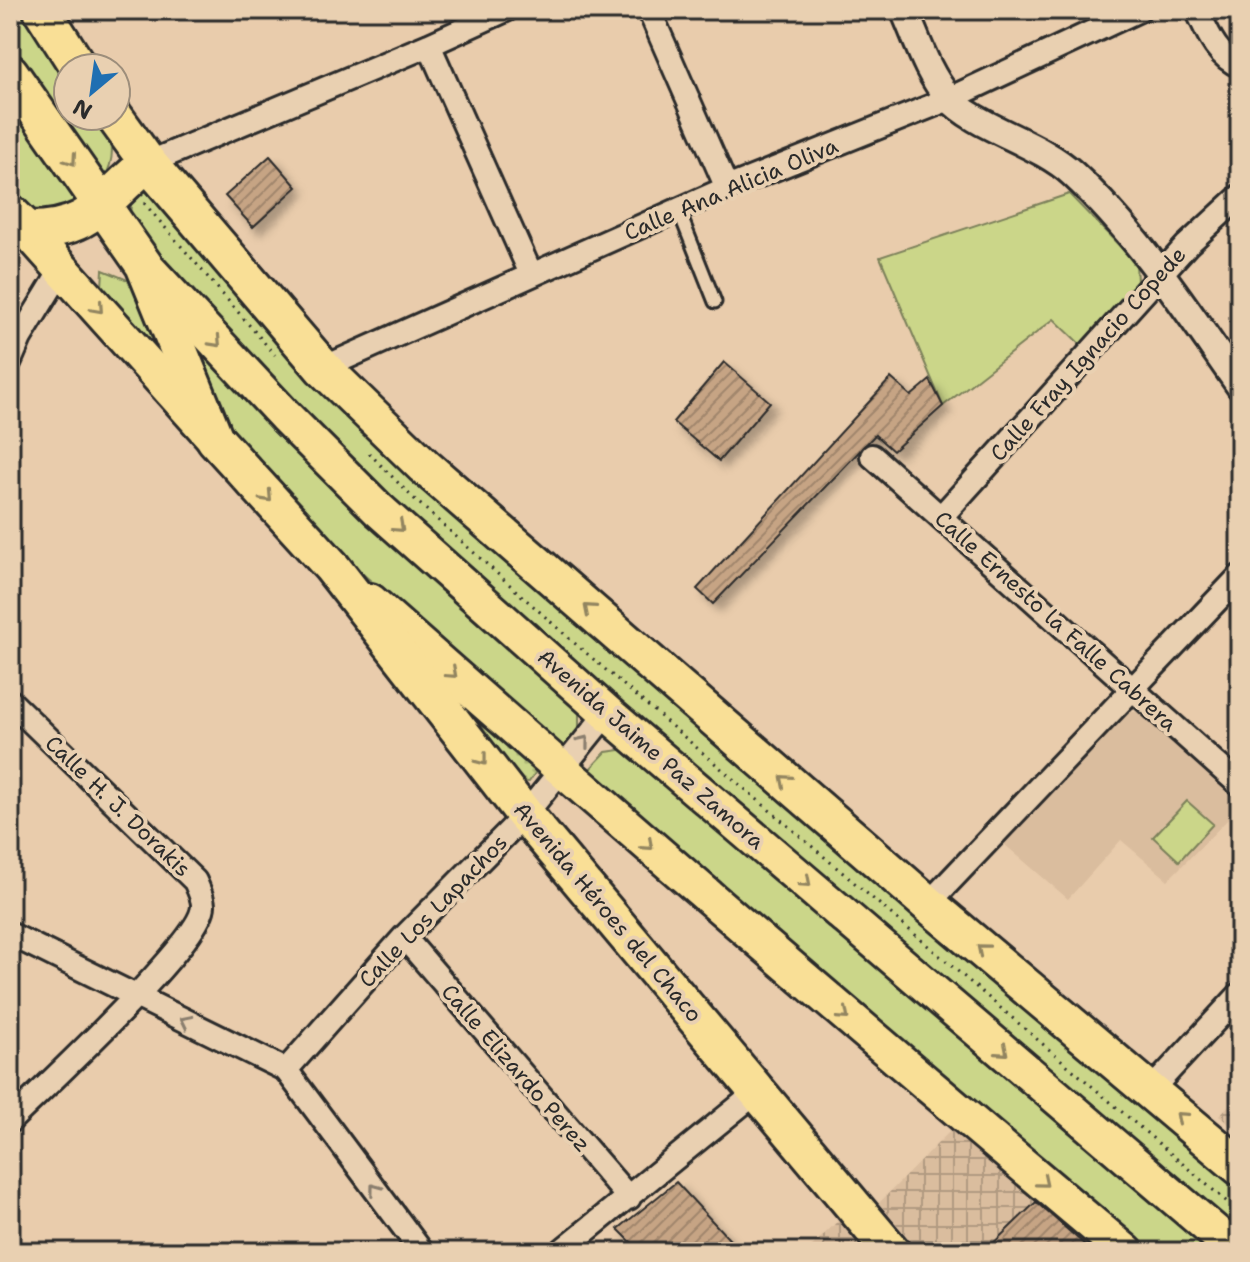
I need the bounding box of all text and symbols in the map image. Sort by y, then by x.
north arrow [52,52,132,132]
text: N [68,92,97,126]
street label: Calle Ana Alicia Oliva [620,131,843,247]
one-way arrow [61,152,76,166]
street label: Calle Fray Ignacio Copede [984,240,1192,468]
one-way arrow [88,299,102,314]
one-way arrow [207,333,221,348]
one-way arrow [258,487,272,502]
street label: Calle Ernesto la Falle Cabrera [929,504,1184,738]
one-way arrow [389,518,404,532]
one-way arrow [583,604,598,619]
street label: Avenida Jaime Paz Zamora [531,642,771,856]
one-way arrow [443,664,457,679]
street label: Calle H. J. Dorakis [39,729,197,883]
one-way arrow [574,736,589,750]
one-way arrow [473,751,487,766]
one-way arrow [779,775,794,789]
street label: Avenida Héroes del Chaco [507,796,709,1028]
street label: Calle Los Lapachos [352,828,514,994]
one-way arrow [638,835,653,850]
one-way arrow [796,872,811,887]
one-way arrow [977,944,991,959]
street label: Calle Elizardo Perez [435,978,597,1158]
one-way arrow [835,1005,850,1020]
one-way arrow [180,1015,195,1031]
one-way arrow [994,1041,1009,1056]
one-way arrow [1175,1112,1190,1127]
one-way arrow [1034,1172,1048,1187]
one-way arrow [370,1184,385,1198]

